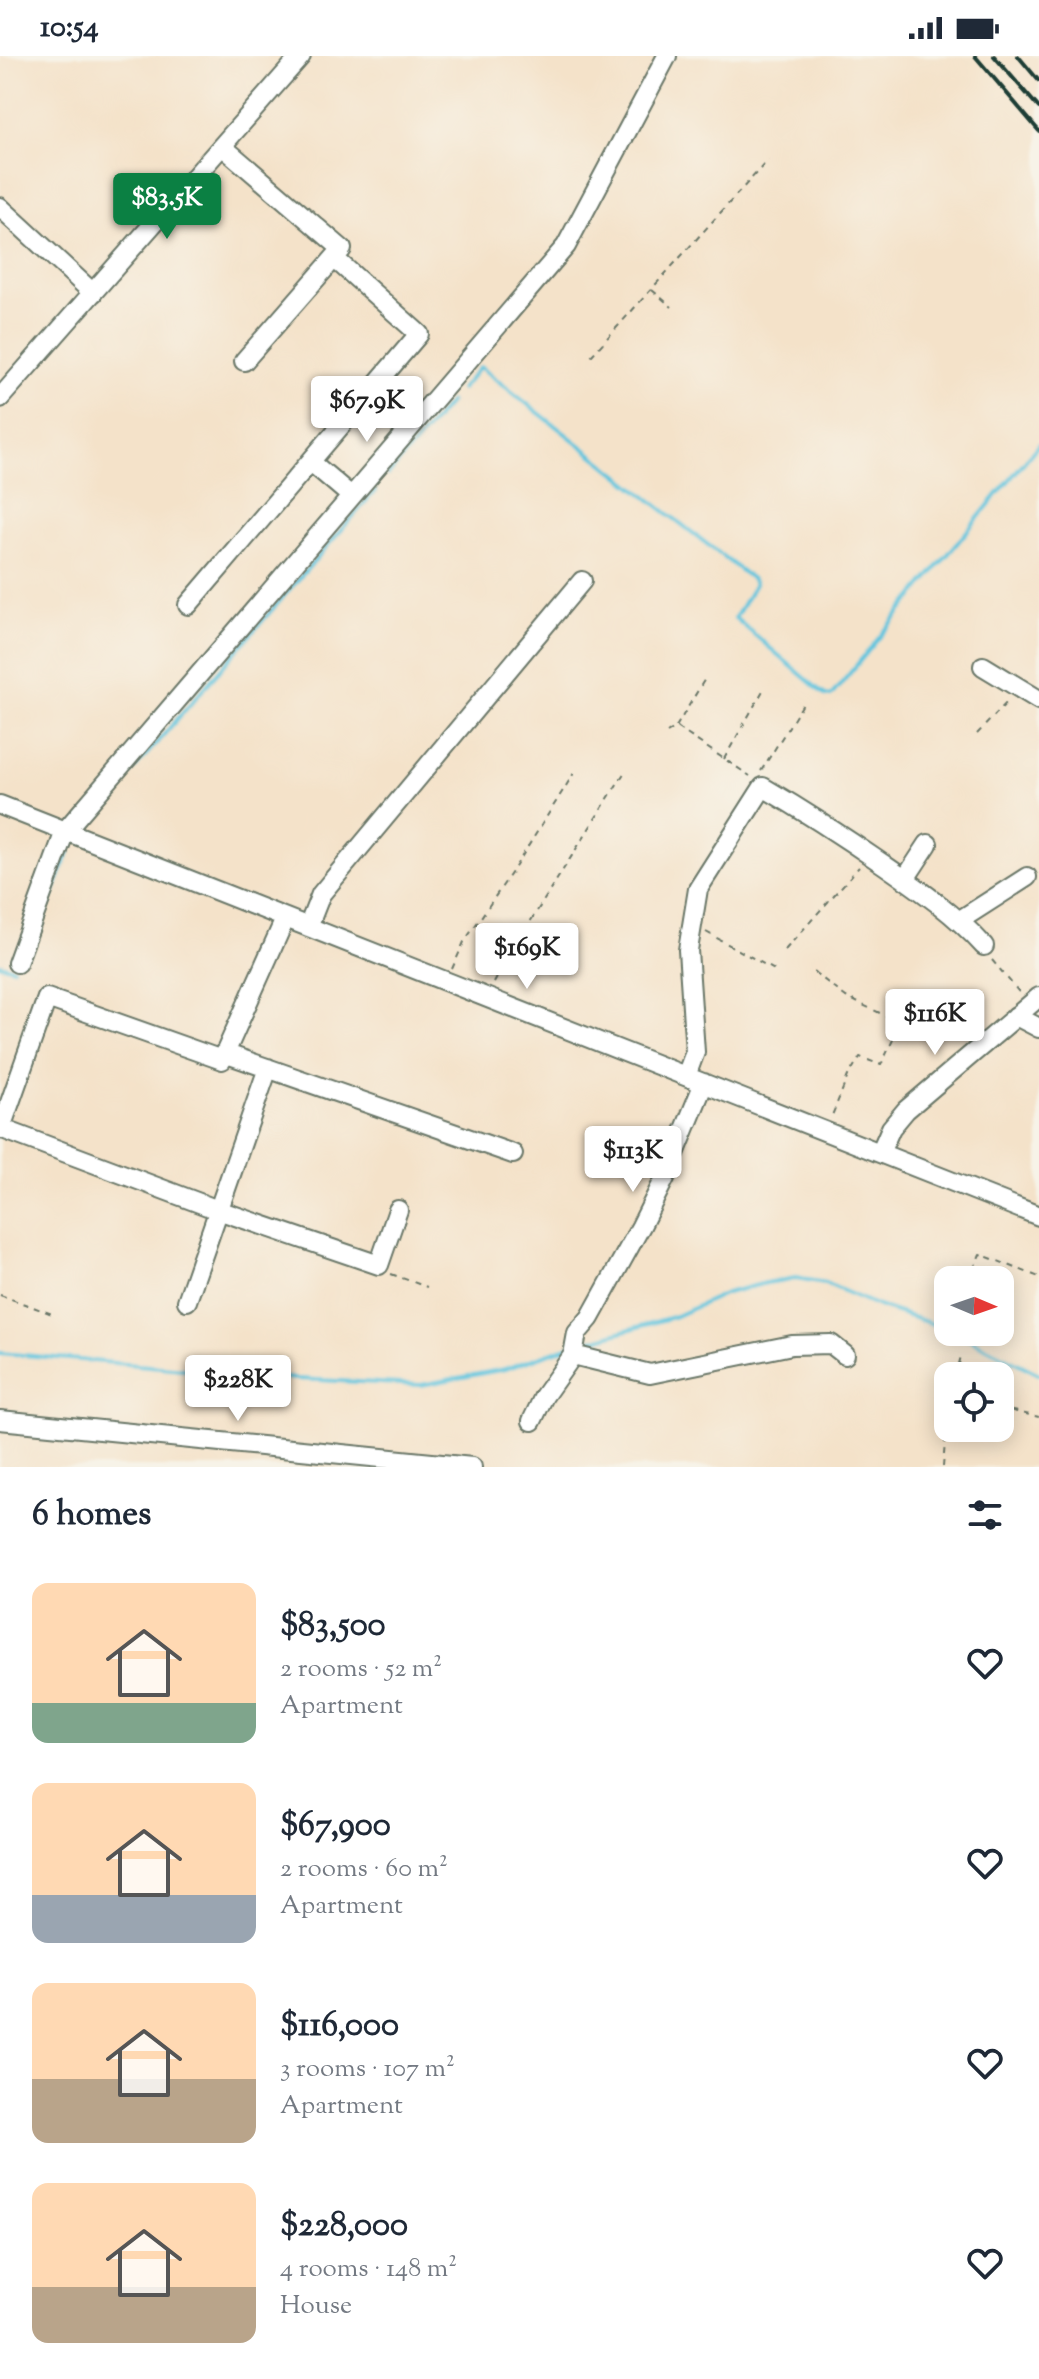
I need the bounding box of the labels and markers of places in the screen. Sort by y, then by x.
pin: $83.5K [102,173,232,241]
pin: $67.9K [302,376,432,444]
pin: $169K [471,923,583,991]
pin: $116K [879,989,991,1057]
pin: $113K [577,1126,689,1194]
pin: $228K [182,1355,294,1423]

